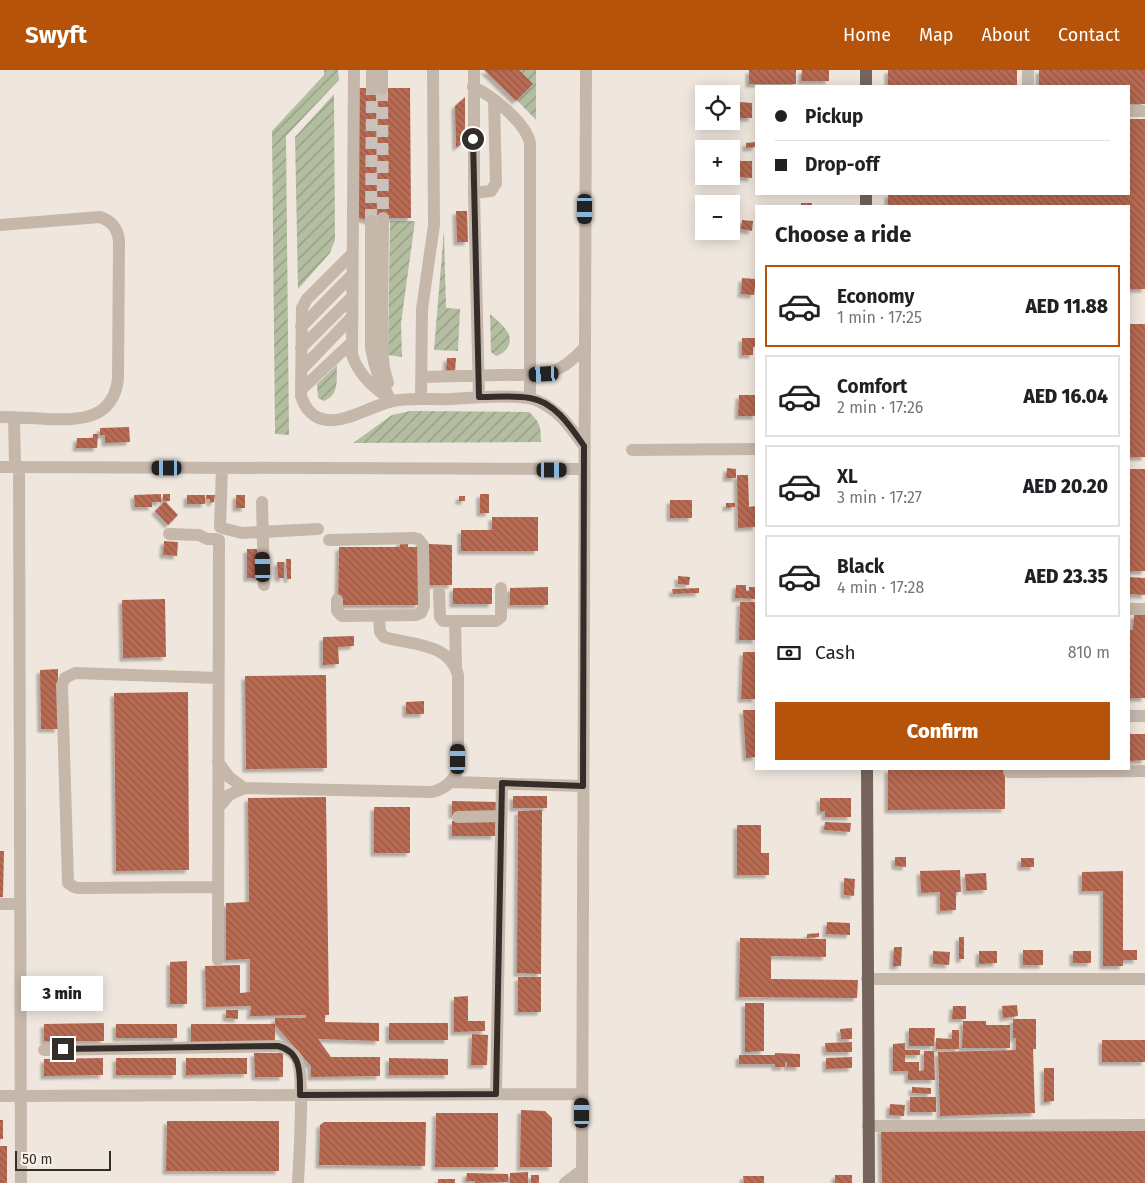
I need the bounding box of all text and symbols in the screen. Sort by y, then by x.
text: Swyft [25,21,87,49]
text: Home [843,24,891,46]
text: Map [919,24,953,46]
text: About [981,24,1030,46]
text: Contact [1058,24,1120,46]
map controls [695,85,740,240]
button: locate [695,85,740,130]
text: Pickup [805,105,863,128]
route start [462,128,484,150]
button: + [695,140,740,185]
text: Drop-off [805,153,879,176]
car [577,194,592,224]
button: − [695,195,740,240]
text: Choose a ride [775,221,911,248]
icon: car [777,284,822,329]
text: Economy [837,285,914,308]
text: AED 11.88 [1025,295,1108,318]
text: 1 min · 17:25 [837,308,922,327]
car [528,366,559,382]
icon: car [777,374,822,419]
text: Comfort [837,375,907,398]
text: AED 16.04 [1024,385,1108,408]
text: 2 min · 17:26 [837,398,923,417]
car [152,461,182,476]
car [537,463,567,478]
icon: car [777,464,822,509]
text: XL [837,465,858,488]
text: AED 20.20 [1023,475,1108,498]
text: 3 min · 17:27 [837,488,922,507]
car [255,552,270,582]
icon: car [777,554,822,599]
text: Black [837,555,884,578]
text: AED 23.35 [1025,565,1108,588]
text: 4 min · 17:28 [837,578,924,597]
icon: cash [775,639,803,667]
text: Cash [815,641,856,664]
text: 810 m [1068,643,1110,662]
button: Confirm [775,702,1110,760]
car [450,744,465,774]
callout: 3 min [22,976,104,1012]
text: 3 min [42,984,82,1003]
route end [52,1038,74,1060]
car [574,1098,589,1128]
scale bar [15,1148,111,1171]
text: 50 m [22,1151,53,1168]

